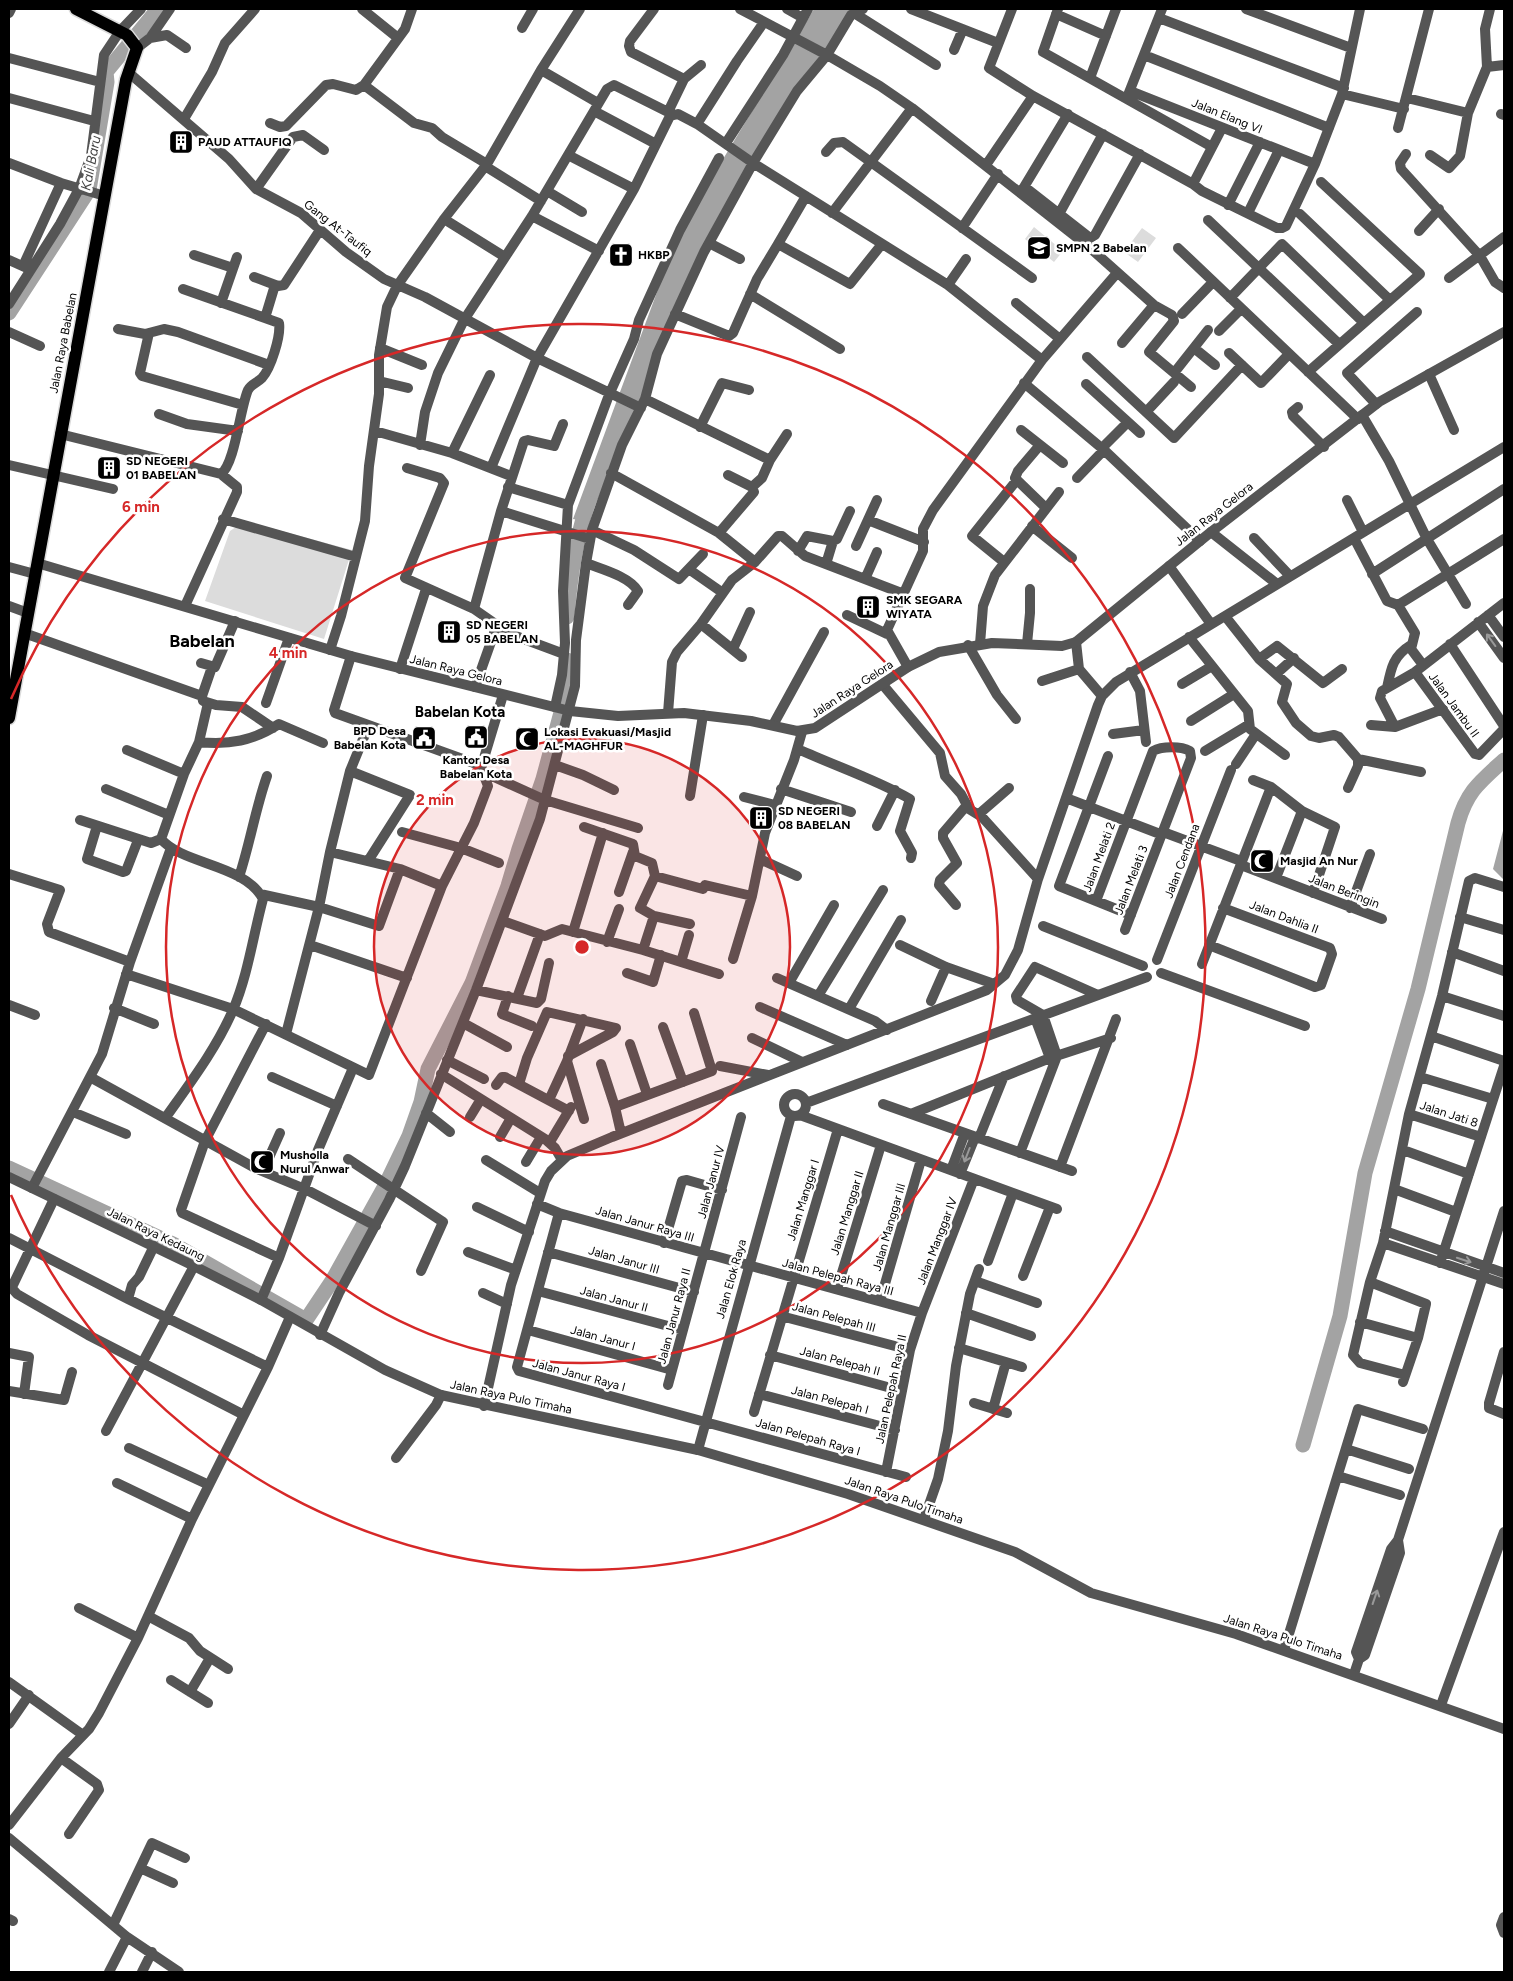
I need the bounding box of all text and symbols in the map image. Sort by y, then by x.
street label: Jalan Elang VI [1190,95,1264,137]
building icon: PAUD ATTAUFIQ [168,129,194,155]
water label: Kali Baru [77,134,105,192]
place label: PAUD ATTAUFIQ [198,135,292,149]
street label: Gang At-Taufiq [301,197,375,259]
school or university icon: SMPN 2 Babelan [1026,235,1052,261]
place label: SMPN 2 Babelan [1056,241,1147,255]
church icon: HKBP [608,242,634,268]
place label: HKBP [638,248,670,262]
street label: Jalan Raya Babelan [46,291,80,394]
place label: SD NEGERI 01 BABELAN [126,454,196,482]
building icon: SD NEGERI 01 BABELAN [96,455,122,481]
street label: Jalan Raya Gelora [1172,479,1256,549]
text: 6 min [122,498,160,516]
place label: SMK SEGARA WIYATA [886,593,963,621]
building icon: SMK SEGARA WIYATA [855,594,881,620]
place label: SD NEGERI 05 BABELAN [466,618,538,646]
building icon: SD NEGERI 05 BABELAN [436,619,462,645]
district label: Babelan [169,630,235,652]
one-way arrow [1486,633,1496,647]
text: 4 min [269,644,307,662]
street label: Jalan Raya Gelora [408,652,504,688]
street label: Jalan Raya Gelora [808,657,896,721]
street label: Jalan Jambu II [1426,670,1482,740]
district label: Babelan Kota [415,703,505,721]
place label: BPD Desa Babelan Kota [334,724,406,752]
public building icon: Kantor Desa Babelan Kota [463,724,489,750]
public building icon: BPD Desa Babelan Kota [411,725,437,751]
place label: Lokasi Evakuasi/Masjid AL-MAGHFUR [544,725,671,753]
mosque icon: Lokasi Evakuasi/Masjid AL-MAGHFUR [514,726,540,752]
place label: Kantor Desa Babelan Kota [440,753,512,781]
text: 2 min [416,791,454,809]
place label: SD NEGERI 08 BABELAN [778,804,851,832]
building icon: SD NEGERI 08 BABELAN [748,805,774,831]
street label: Jalan Melati 2 [1080,820,1118,894]
street label: Jalan Cendana [1161,822,1203,900]
street label: Jalan Melati 3 [1111,843,1151,917]
mosque icon: Masjid An Nur [1249,848,1275,874]
place label: Masjid An Nur [1280,854,1358,868]
street label: Jalan Beringin [1307,871,1382,911]
street label: Jalan Dahlia II [1248,897,1320,937]
centre of rings [573,938,591,956]
street label: Jalan Jati 8 [1418,1098,1480,1130]
street label: Jalan Janur IV [695,1143,728,1220]
one-way arrow [962,1147,972,1162]
place label: Musholla Nurul Anwar [280,1148,350,1176]
mosque icon: Musholla Nurul Anwar [249,1149,275,1175]
street label: Jalan Manggar I [784,1158,822,1242]
street label: Jalan Manggar II [828,1169,866,1257]
street label: Jalan Manggar III [870,1181,908,1273]
street label: Jalan Manggar IV [914,1195,960,1287]
street label: Jalan Janur Raya III [594,1203,696,1245]
street label: Jalan Raya Kedaung [105,1204,207,1264]
street label: Jalan Elok Raya [713,1238,749,1320]
street label: Jalan Janur III [587,1243,661,1277]
street label: Jalan Pelepah Raya III [781,1255,895,1299]
one-way arrow [1456,1255,1472,1265]
street label: Jalan Janur Raya II [654,1266,694,1366]
street label: Jalan Janur II [578,1283,650,1315]
street label: Jalan Pelepah III [791,1299,877,1335]
street label: Jalan Janur I [569,1323,637,1353]
street label: Jalan Pelepah Raya II [873,1333,909,1445]
street label: Jalan Pelepah II [798,1344,882,1378]
street label: Jalan Janur Raya I [531,1356,627,1394]
street label: Jalan Raya Pulo Timaha [449,1377,573,1417]
street label: Jalan Pelepah I [790,1383,870,1417]
street label: Jalan Pelepah Raya I [754,1415,862,1459]
street label: Jalan Raya Pulo Timaha [843,1473,965,1527]
one-way arrow [1370,1589,1380,1605]
street label: Jalan Raya Pulo Timaha [1222,1611,1344,1663]

